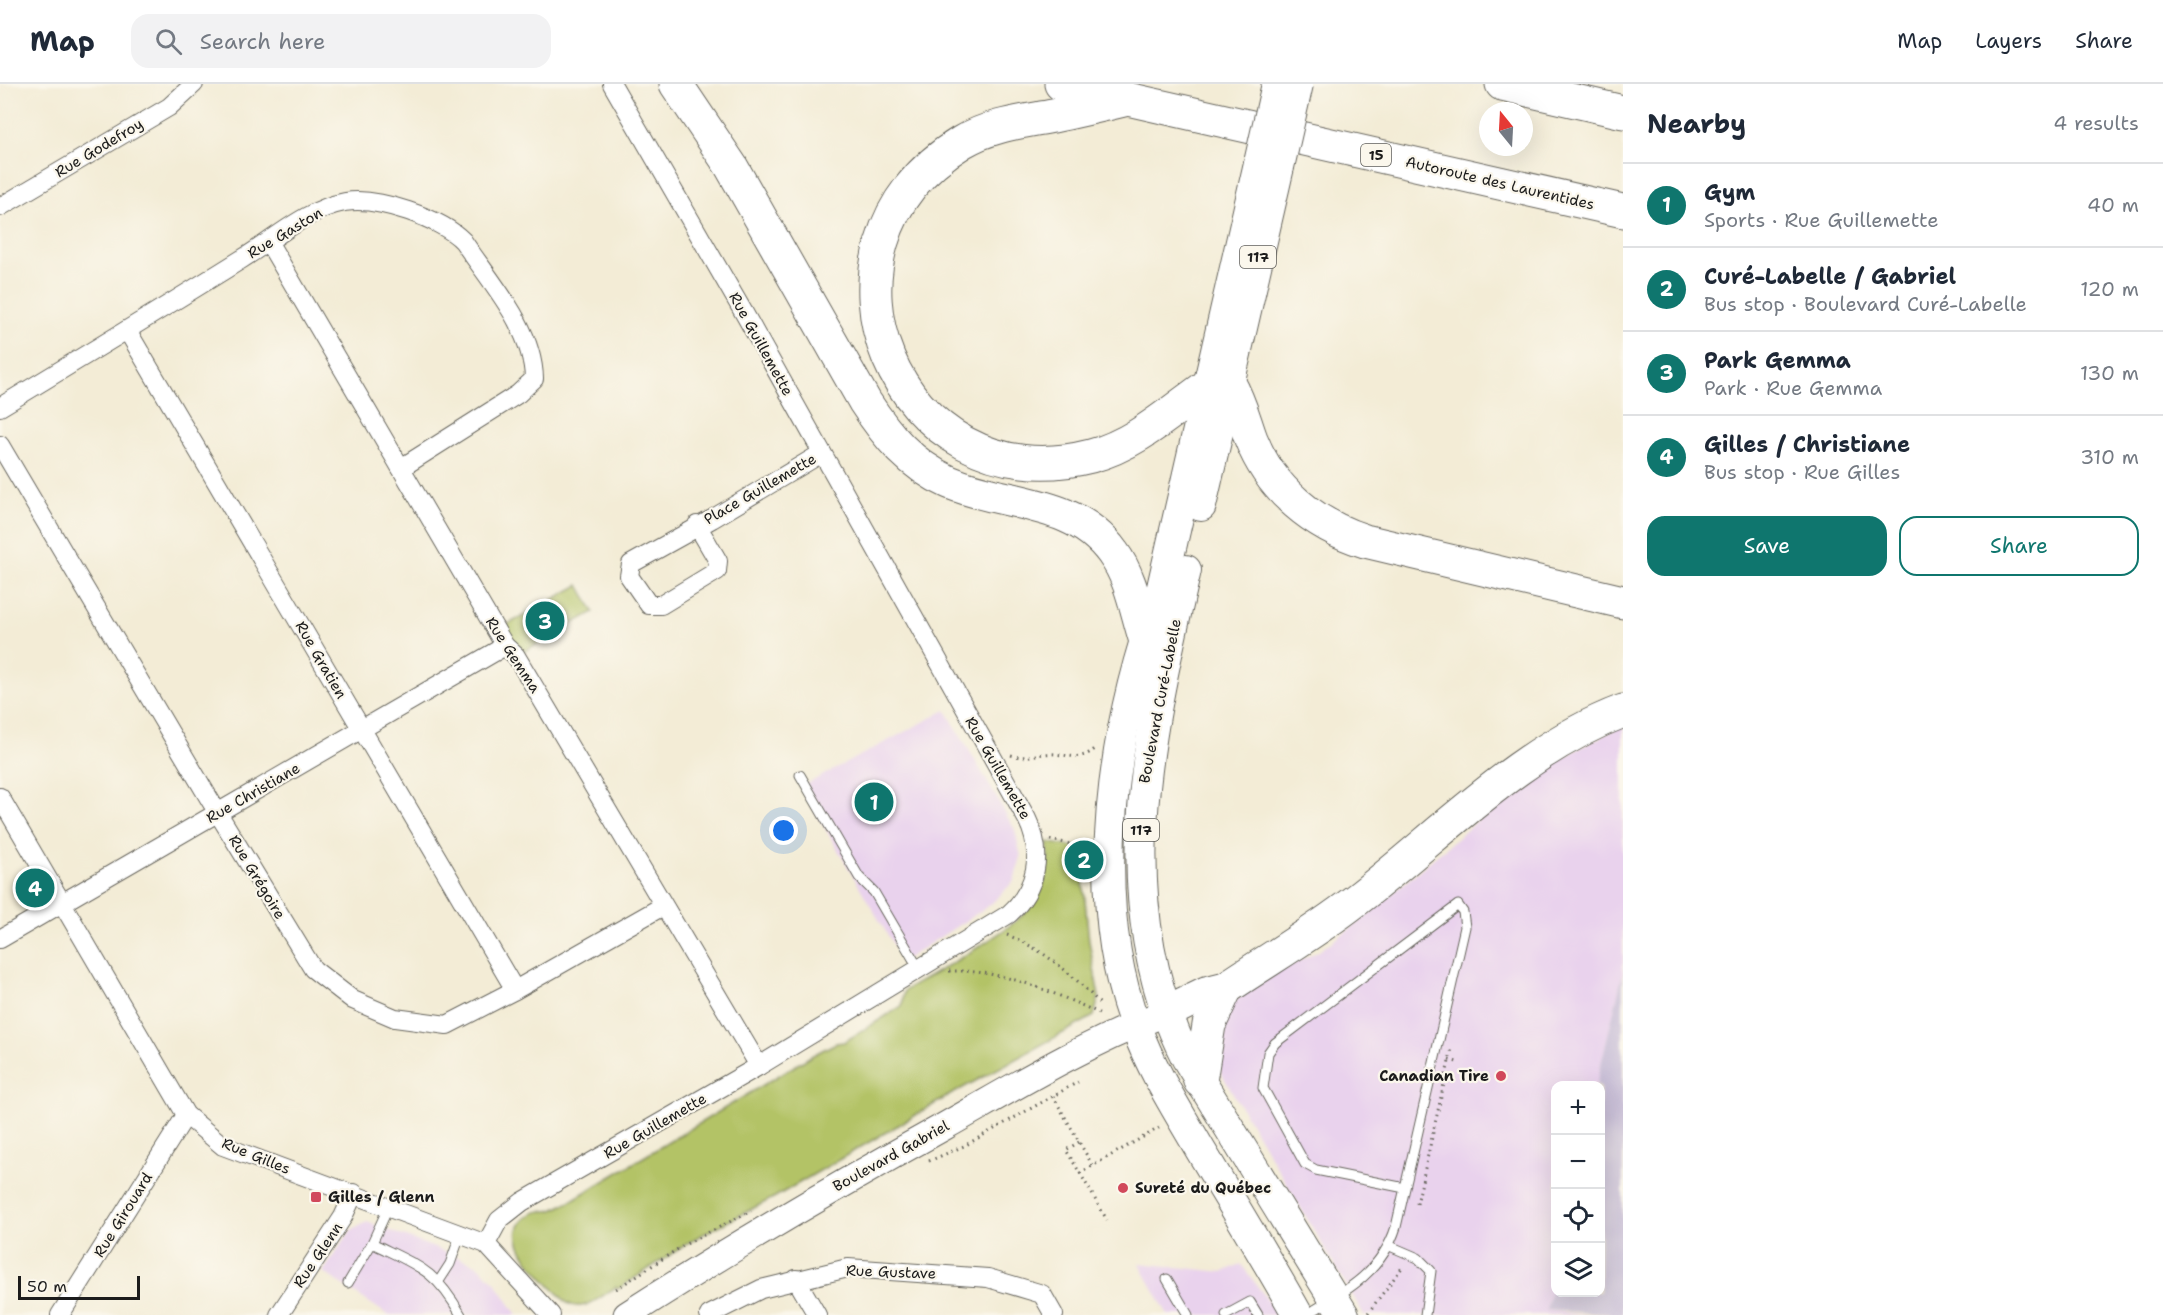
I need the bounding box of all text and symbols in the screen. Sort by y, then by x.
search box [131,14,551,68]
text: Map [30,22,95,60]
icon: search [152,25,185,58]
text: Search here [200,27,325,56]
text: Map [1897,27,1942,55]
text: Layers [1975,27,2042,55]
text: Share [2075,27,2133,55]
north arrow [1479,102,1533,156]
text: Nearby [1647,106,1746,141]
text: 4 results [2053,110,2139,136]
street label: Rue Godefroy [51,114,147,182]
road number: 15 [1361,144,1391,166]
street label: Autoroute des Laurentides [1404,152,1596,214]
text: Gym [1704,178,1755,207]
text: 1 [1662,192,1671,218]
text: 40 m [2087,192,2139,218]
street label: Rue Gaston [244,203,326,263]
text: Sports · Rue Guillemette [1704,207,1938,233]
road number: 117 [1240,246,1276,268]
text: Curé-Labelle / Gabriel [1704,262,1956,291]
text: 2 [1660,276,1674,302]
text: 120 m [2080,276,2139,302]
street label: Rue Guillemette [724,289,798,399]
text: Bus stop · Boulevard Curé-Labelle [1704,291,2027,317]
text: Park Gemma [1704,346,1851,375]
text: 3 [1660,360,1674,386]
text: 130 m [2080,360,2139,386]
text: Park · Rue Gemma [1704,375,1882,401]
text: Gilles / Christiane [1704,430,1910,459]
text: 4 [1660,444,1674,470]
text: 310 m [2080,444,2139,470]
street label: Place Guillemette [700,449,820,529]
text: Bus stop · Rue Gilles [1704,459,1900,485]
button: Save [1647,516,1887,576]
button: Share [1899,516,2139,576]
pin: 3 [526,598,564,644]
street label: Rue Gemma [481,613,545,697]
street label: Boulevard Curé-Labelle [1134,617,1186,785]
street label: Rue Gratien [291,618,351,702]
street label: Rue Guillemette [960,713,1036,823]
street label: Rue Christiane [202,758,304,828]
pin: 1 [854,780,894,824]
your location [769,816,798,845]
road number: 117 [1123,819,1159,841]
street label: Rue Grégoire [224,831,290,923]
pin: 2 [1064,838,1104,882]
pin: 4 [15,866,54,910]
place label: Canadian Tire [1379,1066,1489,1086]
marker: Canadian Tire [1494,1069,1508,1083]
map controls [1551,1081,1605,1297]
button: + [1551,1081,1605,1135]
street label: Rue Guillemette [600,1088,710,1164]
street label: Boulevard Gabriel [829,1116,953,1196]
street label: Rue Gilles [219,1133,293,1179]
button: − [1551,1135,1605,1189]
street label: Rue Girouard [89,1168,157,1261]
place label: Sureté du Québec [1135,1178,1271,1198]
marker: Sureté du Québec [1116,1181,1130,1195]
place label: Gilles / Glenn [328,1187,434,1207]
button: locate [1551,1189,1605,1243]
marker: Gilles / Glenn [309,1190,323,1204]
street label: Rue Glenn [289,1218,347,1292]
button: layers [1551,1243,1605,1297]
street label: Rue Gustave [845,1260,937,1284]
scale bar [18,1273,140,1300]
text: 50 m [27,1276,67,1297]

